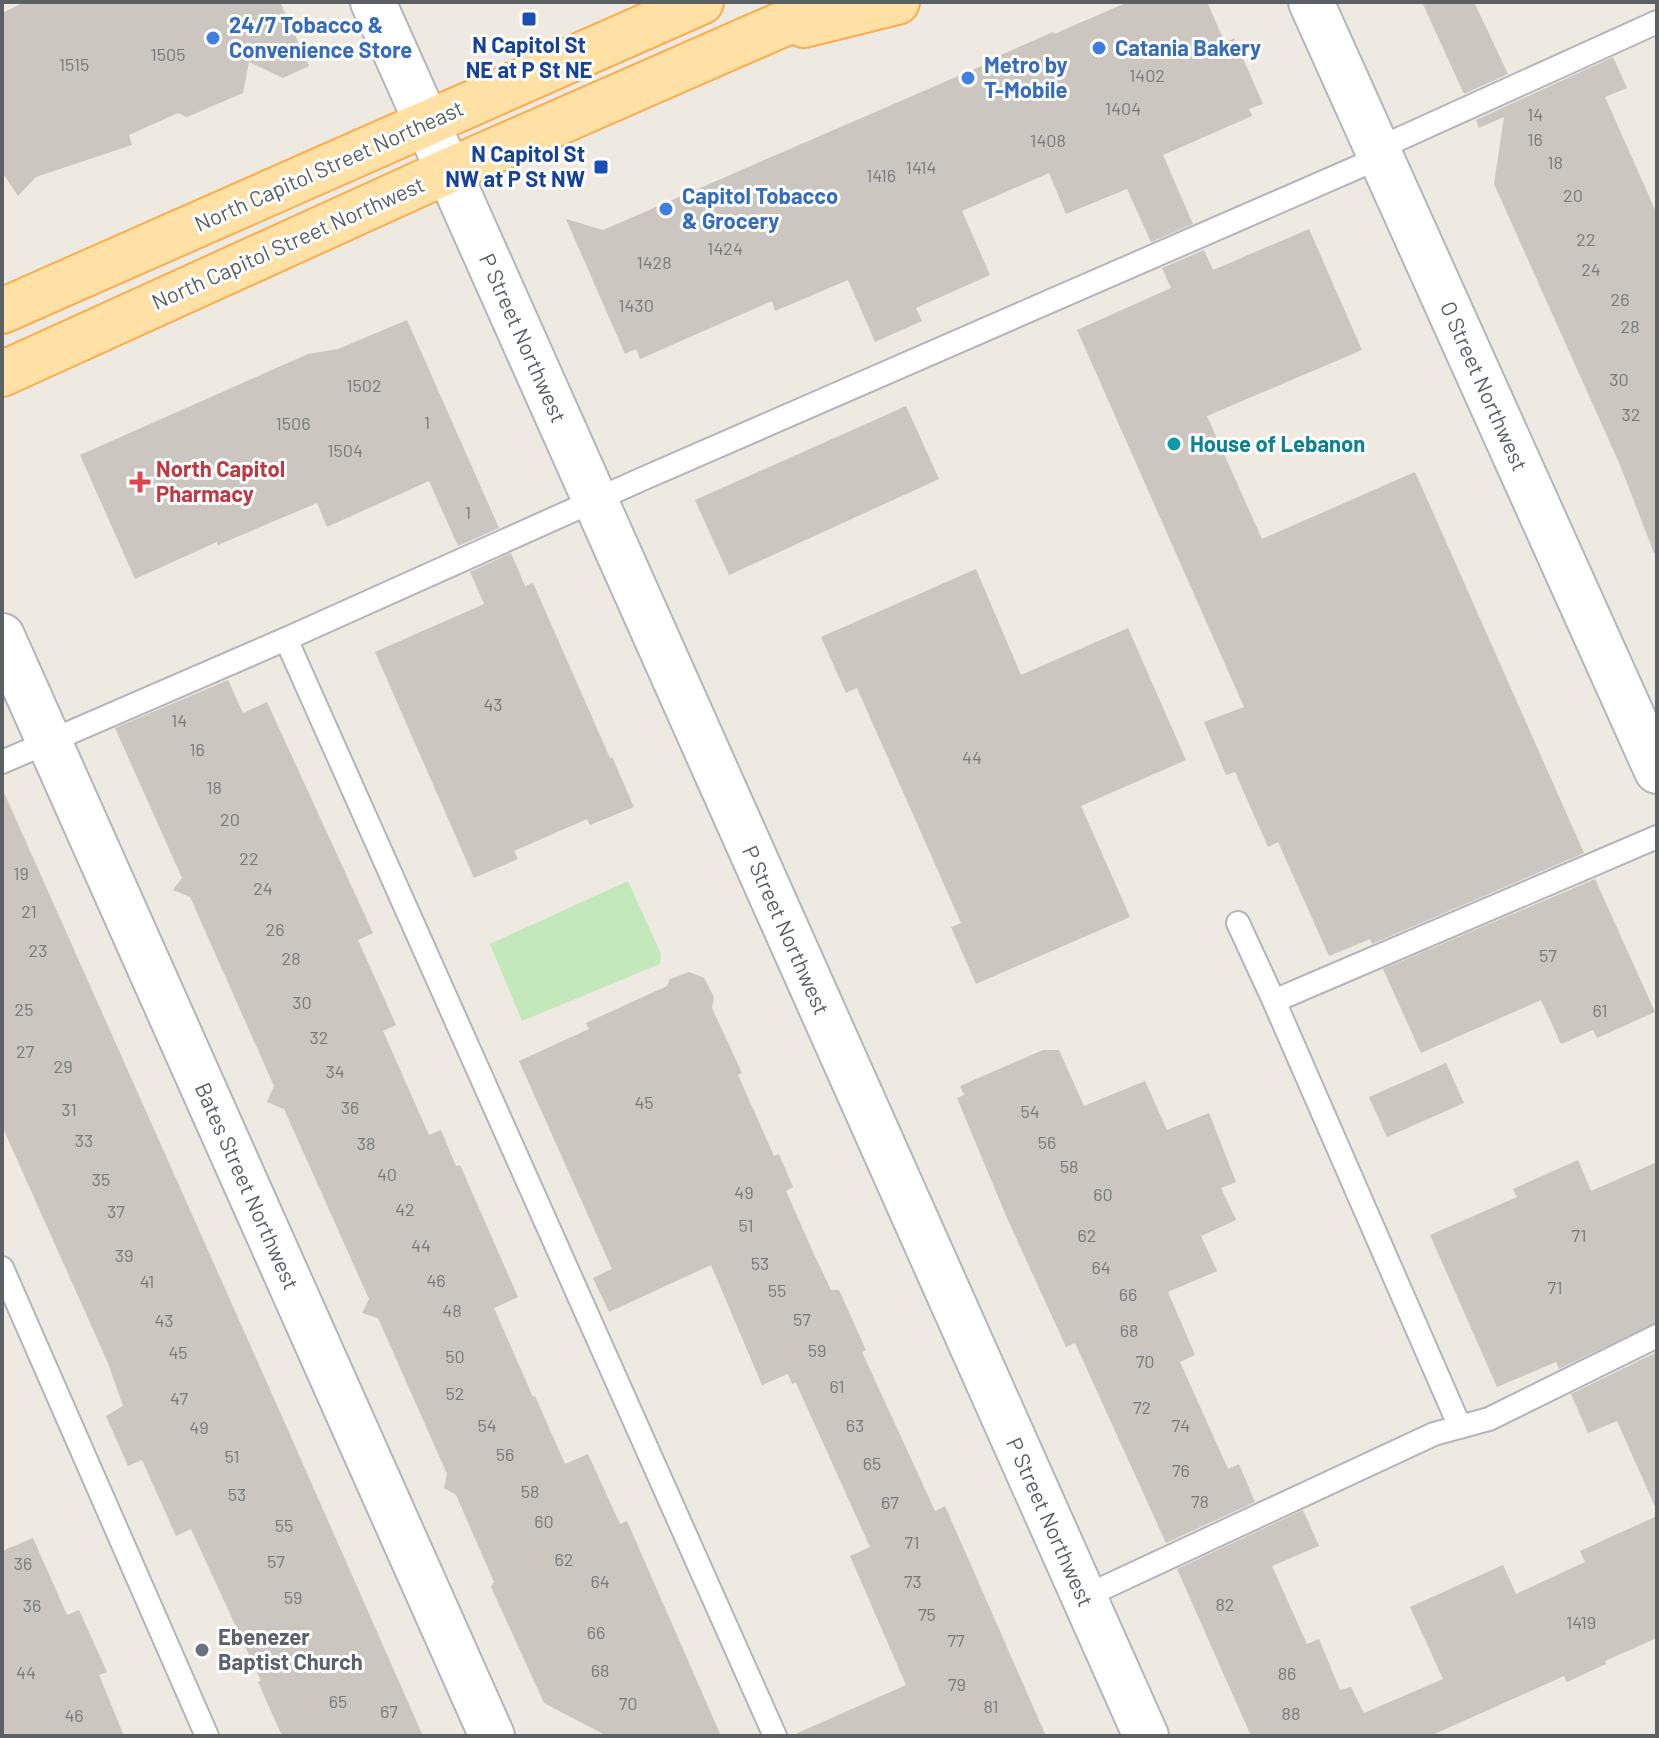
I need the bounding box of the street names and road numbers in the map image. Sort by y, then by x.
street label: North Capitol Street Northeast [190,94,467,236]
street label: North Capitol Street Northwest [147,170,428,314]
street label: P Street Northwest [475,249,573,426]
street label: O Street Northwest [1436,297,1534,474]
street label: P Street Northwest [738,841,836,1018]
street label: Bates Street Northwest [191,1078,305,1293]
street label: P Street Northwest [1002,1433,1100,1610]

